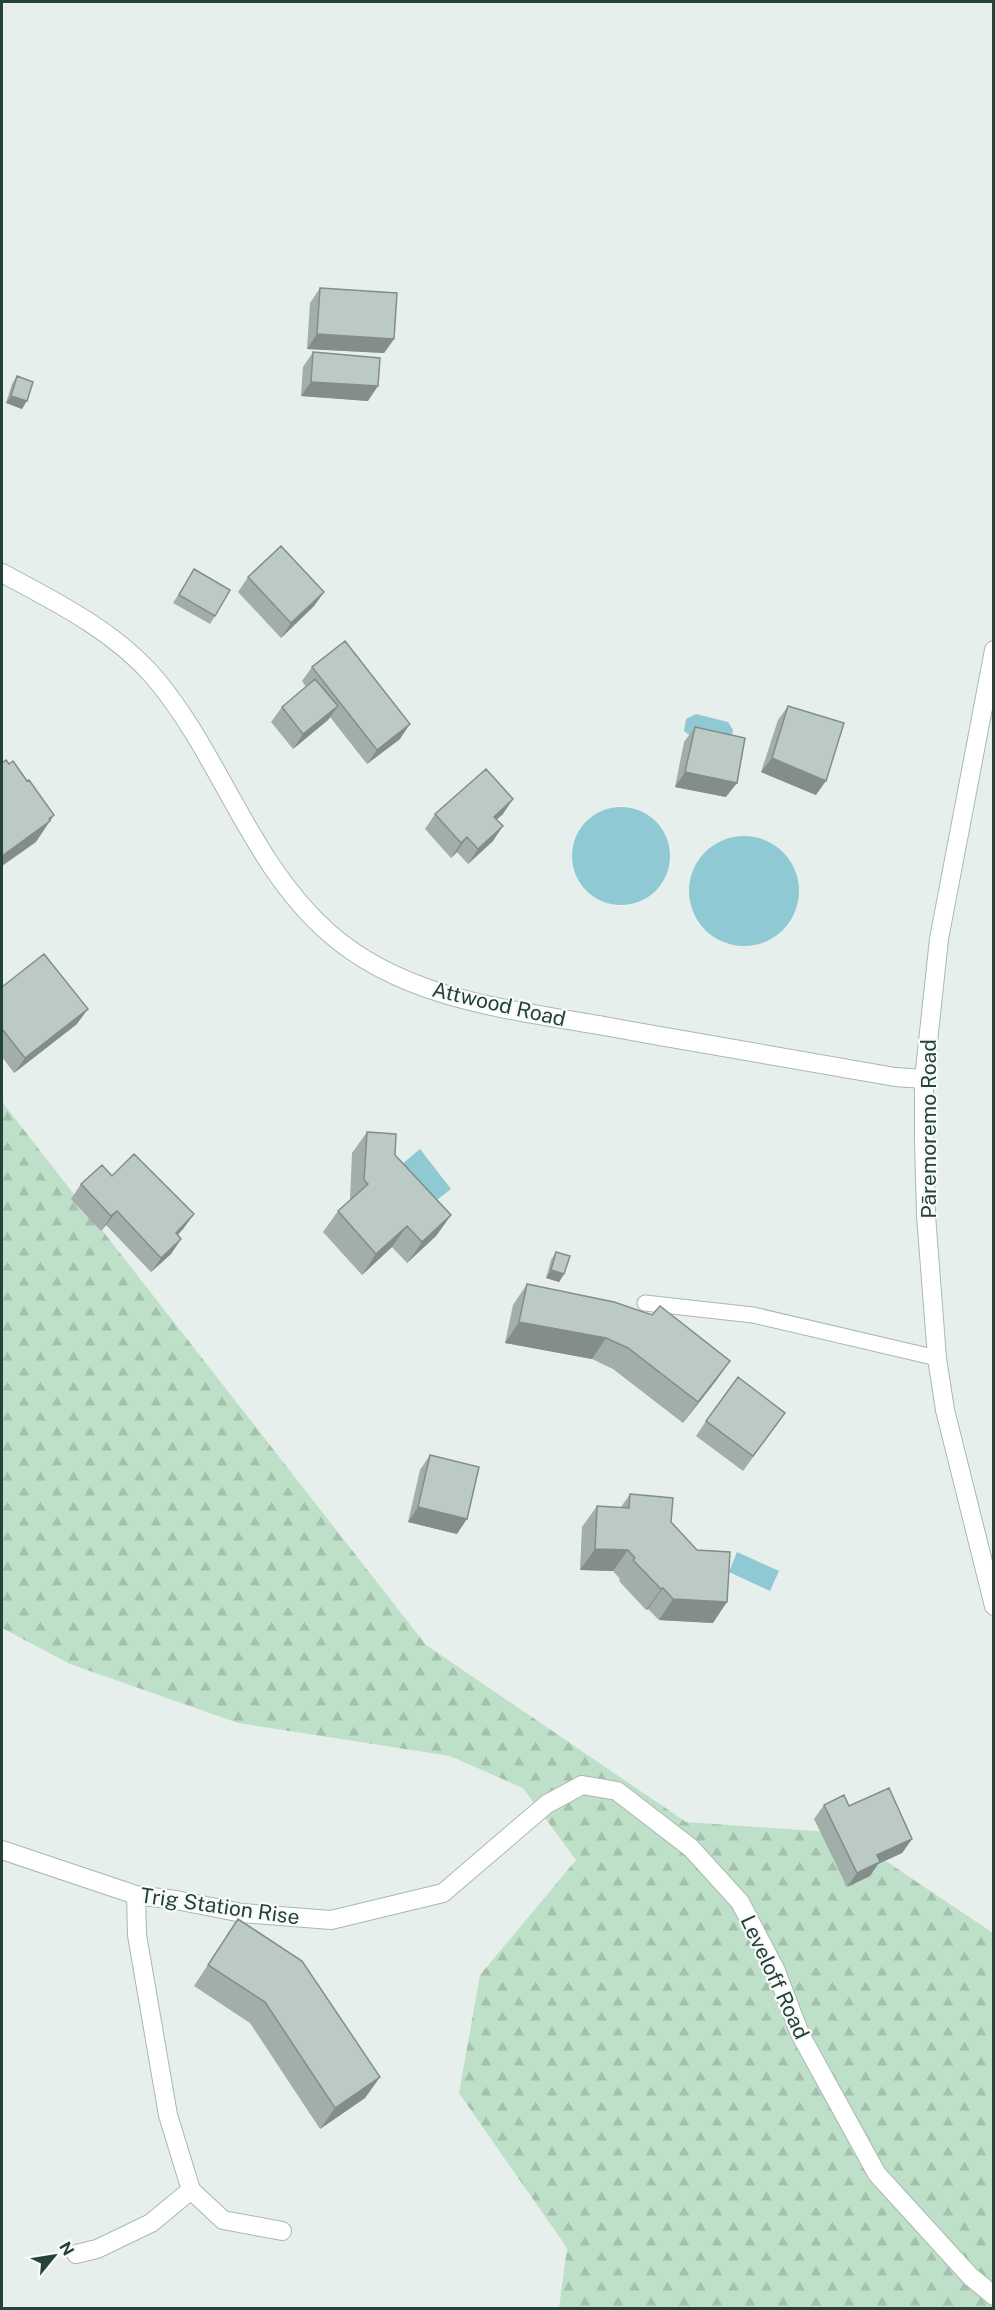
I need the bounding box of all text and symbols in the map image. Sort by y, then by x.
street label: Attwood Road [430,976,568,1032]
street label: Pāremoremo Road [916,1039,941,1219]
street label: Trig Station Rise [139,1882,301,1930]
street label: Leveloff Road [735,1911,815,2043]
north arrow [24,2226,84,2286]
text: N [55,2239,78,2259]

